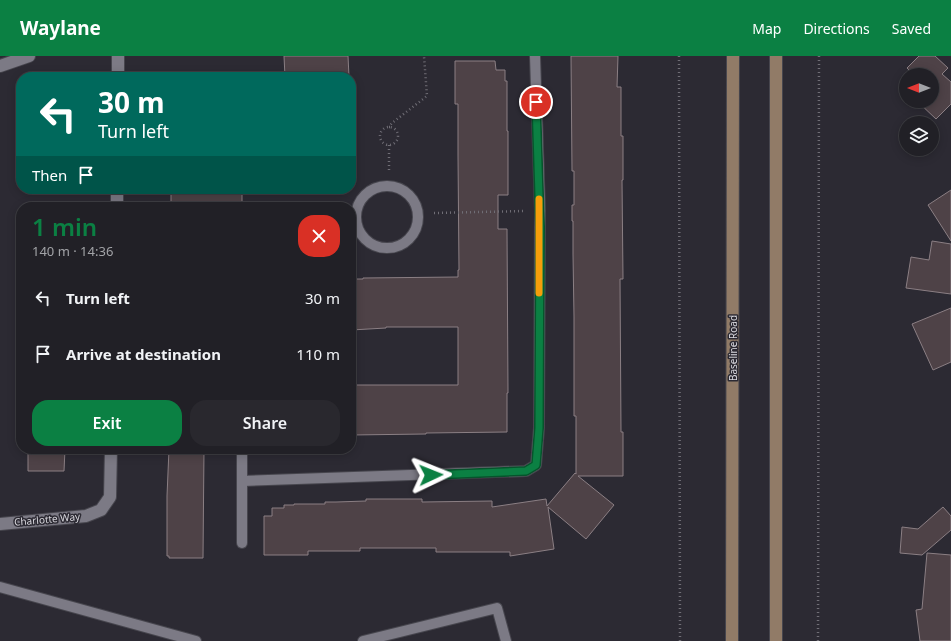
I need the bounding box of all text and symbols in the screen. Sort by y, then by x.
text: Waylane [20,15,101,41]
text: Map [752,19,781,38]
text: Directions [803,19,870,38]
text: Saved [892,19,931,38]
north arrow [899,68,939,108]
map controls [899,68,939,156]
text: 30 m [98,83,165,121]
pin [519,85,553,119]
icon: left [32,88,84,140]
icon: arrive [525,91,547,113]
button: layers [899,116,939,156]
text: Turn left [98,119,169,143]
icon: arrive [75,164,97,186]
text: Then [32,165,67,185]
text: 1 min [32,210,97,243]
button: close [298,215,340,257]
text: 140 m · 14:36 [32,242,113,260]
icon: left [32,287,54,309]
text: Turn left [66,288,130,308]
text: 30 m [305,288,340,308]
street label: Baseline Road [726,315,740,381]
icon: arrive [32,343,54,365]
text: Arrive at destination [66,344,221,364]
text: 110 m [296,344,340,364]
button: Exit [32,400,182,446]
button: Share [190,400,340,446]
position arrow [410,454,452,496]
street label: Charlotte Way [13,509,81,529]

